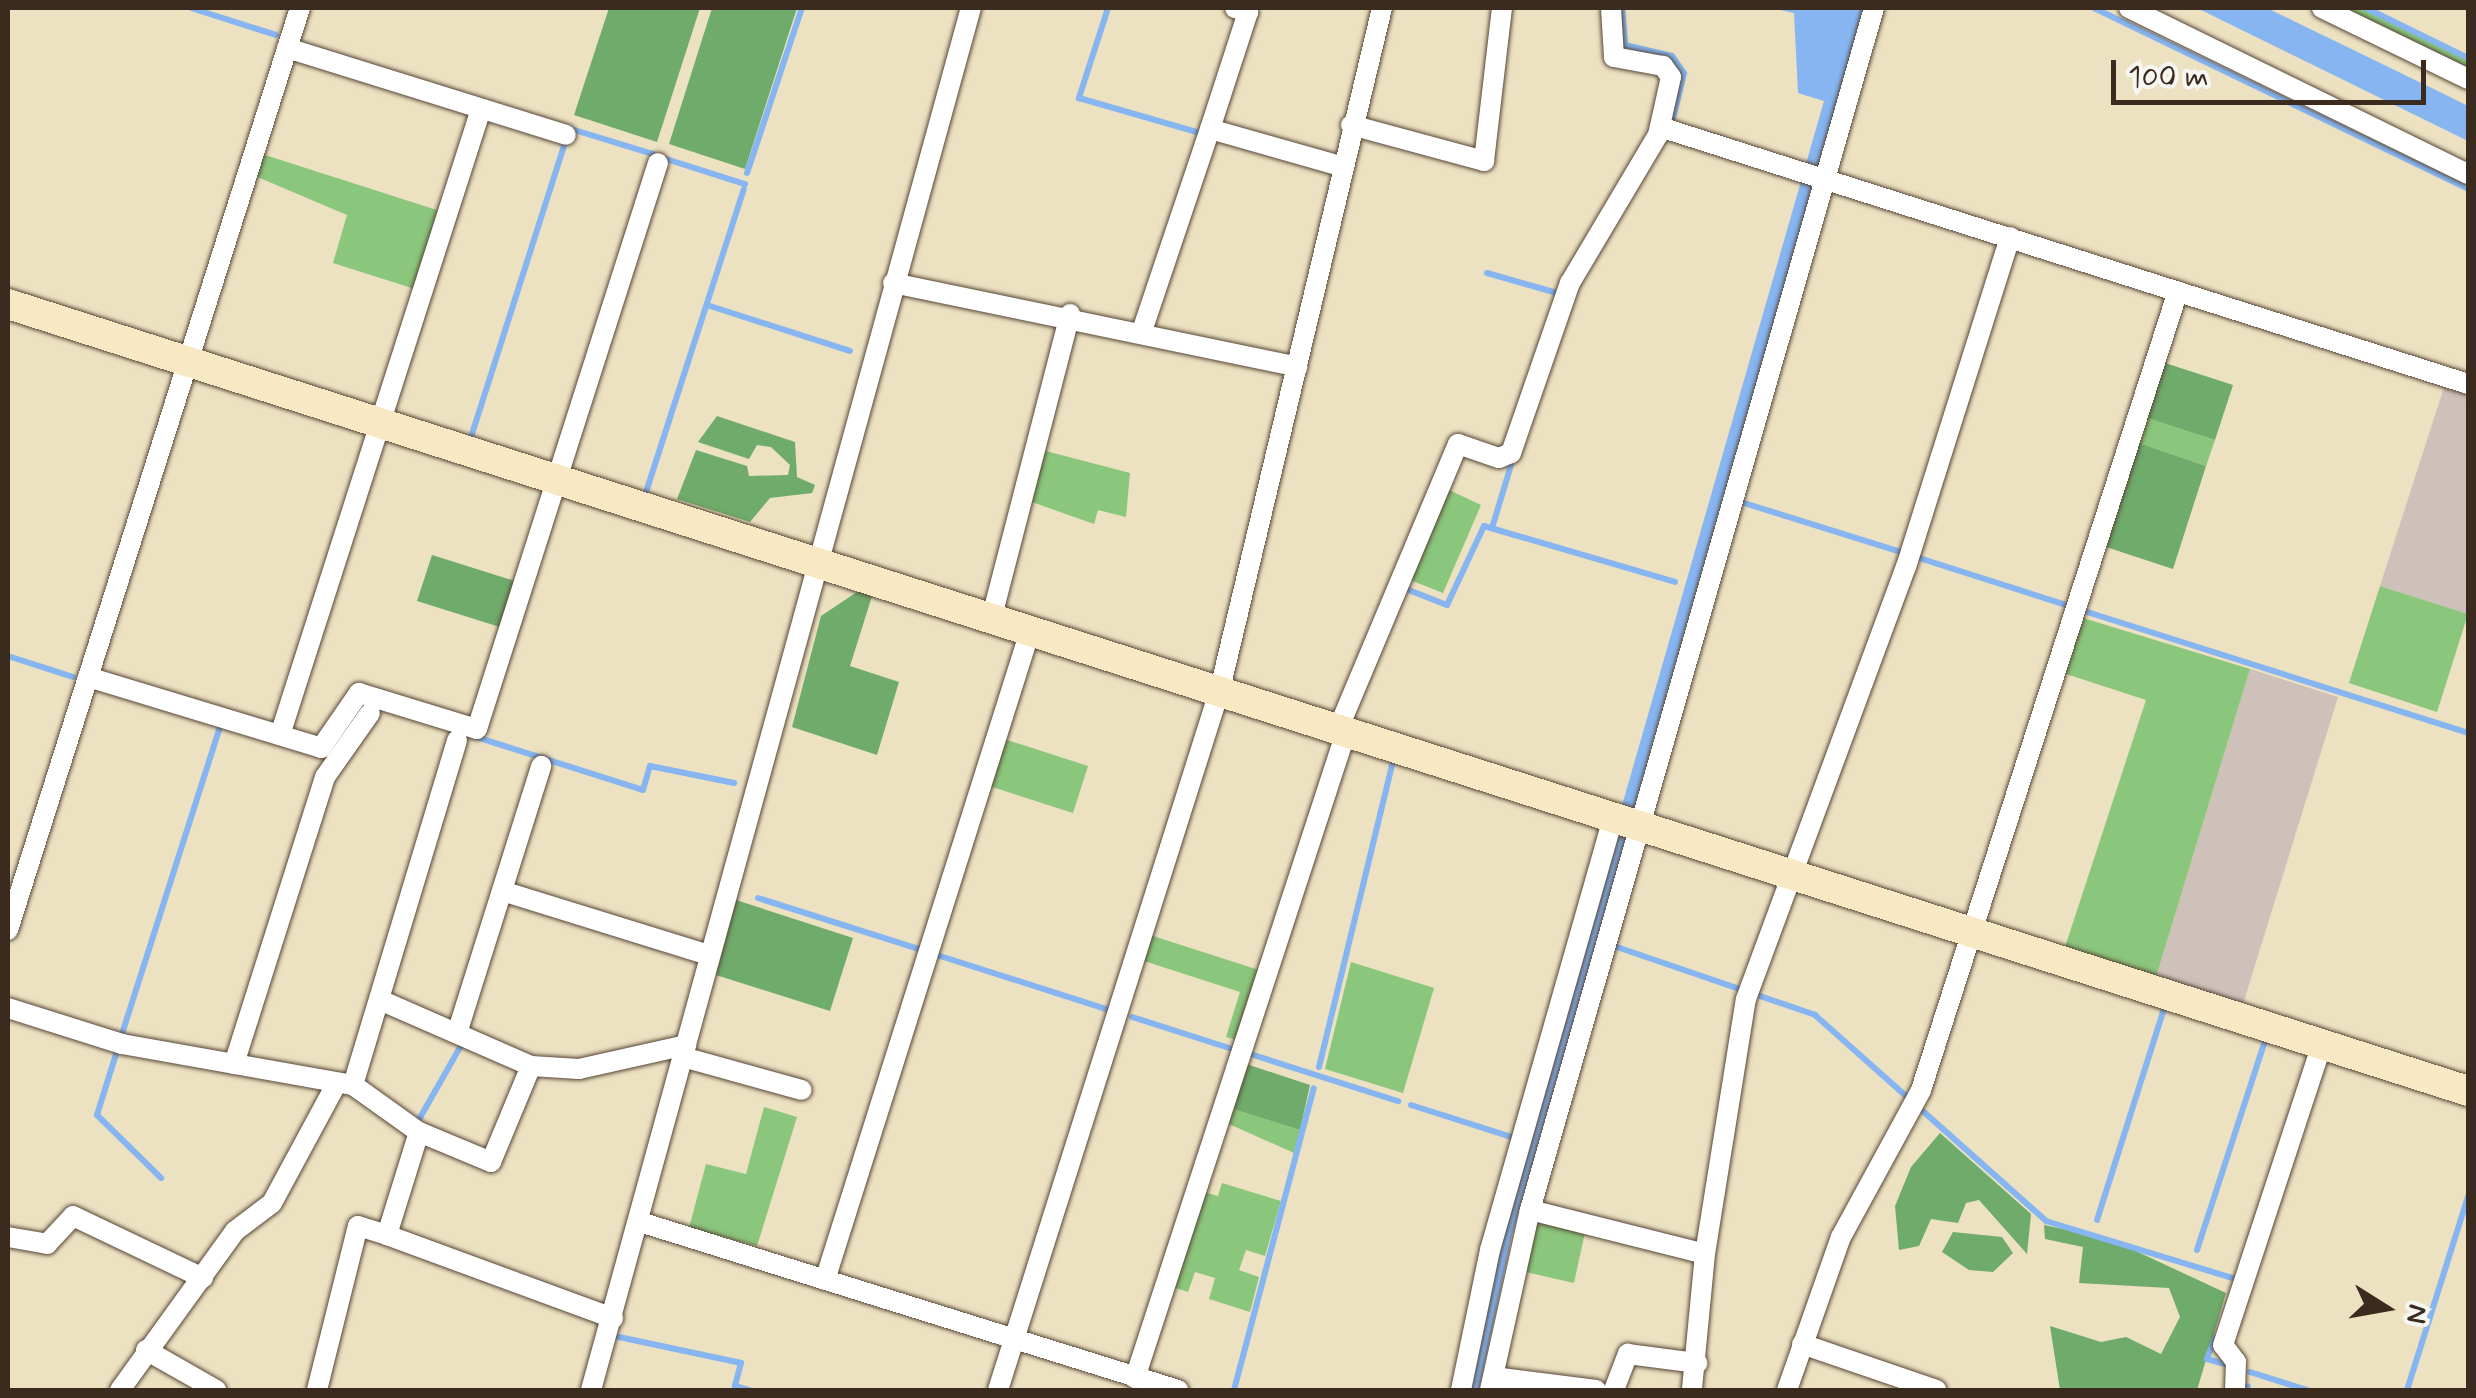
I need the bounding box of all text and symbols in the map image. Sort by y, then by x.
scale bar [2116,40,2431,102]
text: 100 m [2128,58,2209,97]
north arrow [2336,1258,2436,1358]
text: N [2396,1301,2436,1327]

